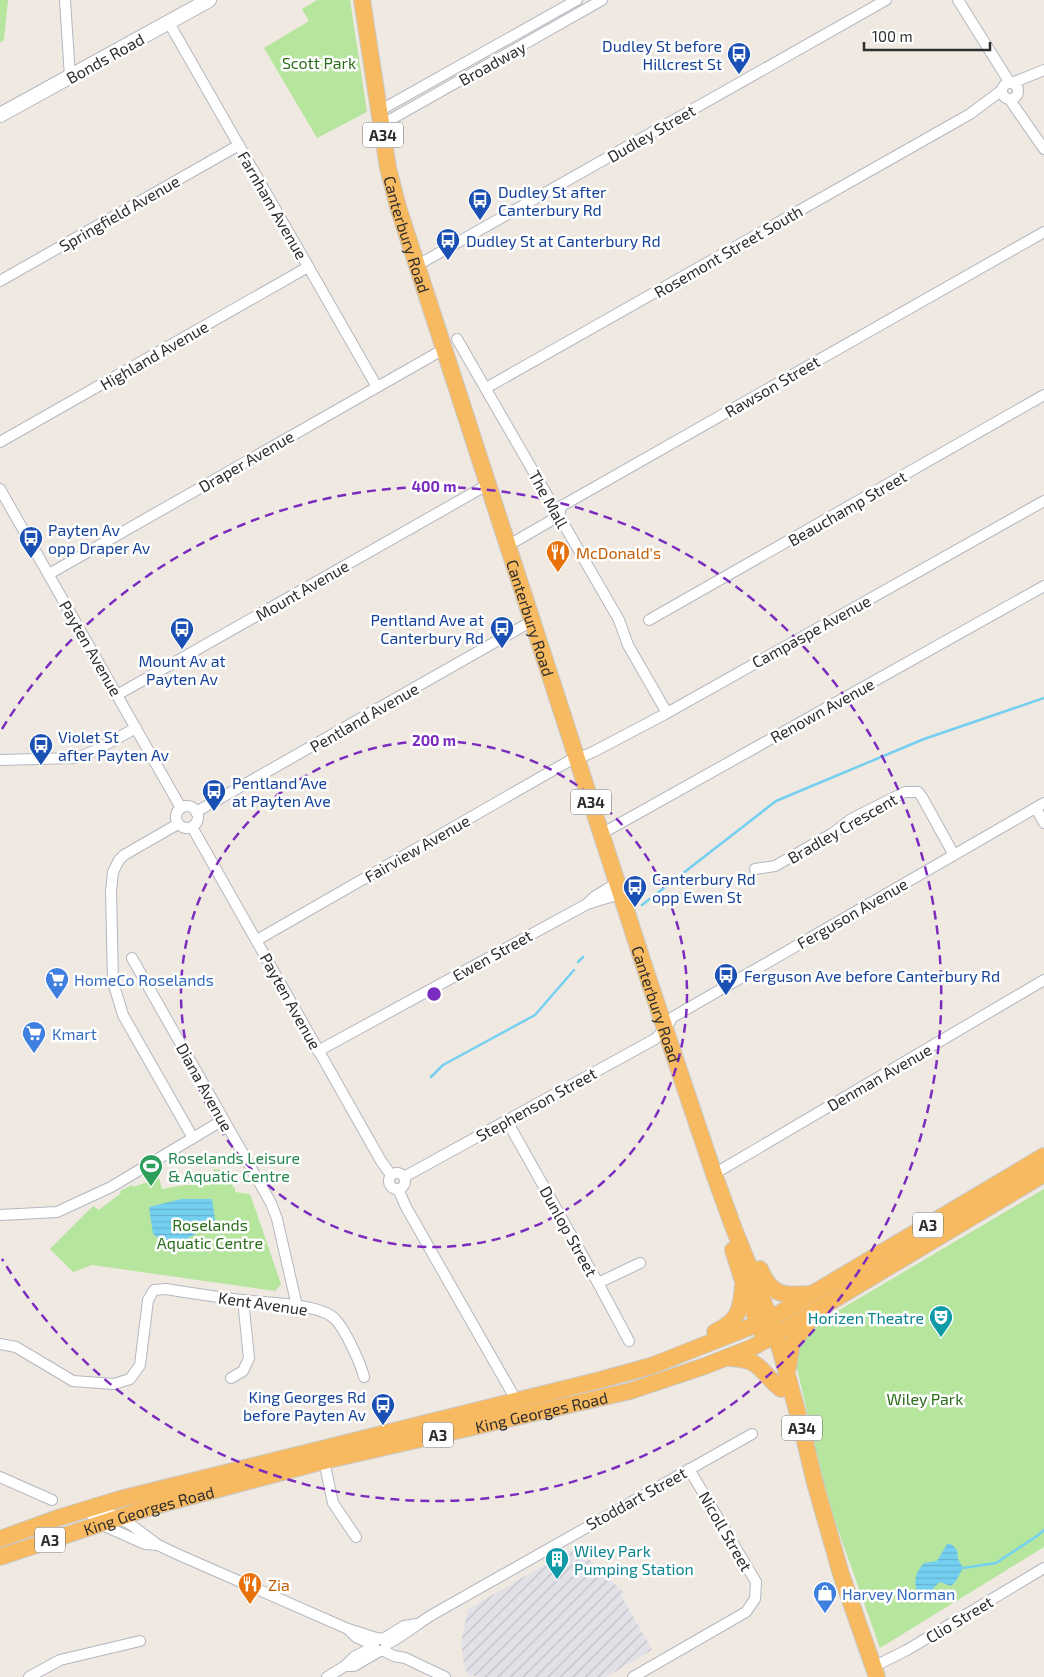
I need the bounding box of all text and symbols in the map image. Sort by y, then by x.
scale bar [864,20,990,52]
text: 100 m [872,27,913,45]
street label: Bonds Road [63,29,147,87]
place label: Dudley St before Hillcrest St [602,36,722,73]
street label: Broadway [455,37,529,89]
bus stop icon: Dudley St before Hillcrest St [726,41,752,75]
park label: Scott Park [282,53,356,72]
street label: Dudley Street [604,100,698,166]
road number: A34 [363,122,403,148]
street label: Farnham Avenue [234,148,312,262]
street label: Springfield Avenue [55,171,183,255]
street label: Canterbury Road [381,174,435,295]
place label: Dudley St after Canterbury Rd [498,182,607,219]
bus stop icon: Dudley St after Canterbury Rd [467,187,493,221]
street label: Rosemont Street South [650,201,806,301]
bus stop icon: Dudley St at Canterbury Rd [435,227,461,261]
place label: Dudley St at Canterbury Rd [466,231,661,250]
street label: Highland Avenue [97,316,211,394]
street label: Rawson Street [721,351,823,421]
street label: Draper Avenue [195,426,297,496]
street label: Beauchamp Street [784,466,910,550]
street label: The Mall [525,467,573,531]
text: 400 m [412,477,456,495]
place label: Payten Av opp Draper Av [48,520,151,557]
bus stop icon: Payten Av opp Draper Av [18,525,44,559]
restaurant icon: McDonald's [545,539,571,573]
place label: McDonald's [576,543,661,562]
street label: Mount Avenue [252,556,352,624]
street label: Canterbury Road [503,557,559,678]
street label: Campaspe Avenue [748,591,874,671]
street label: Payten Avenue [56,597,126,699]
place label: Pentland Ave at Canterbury Rd [370,610,484,647]
bus stop icon: Pentland Ave at Canterbury Rd [489,615,515,649]
bus stop icon: Mount Av at Payten Av [169,616,195,650]
place label: Mount Av at Payten Av [138,651,226,688]
street label: Renown Avenue [767,674,877,746]
street label: Pentland Avenue [306,678,422,756]
place label: Violet St after Payten Av [58,727,170,764]
text: 200 m [412,731,456,749]
bus stop icon: Violet St after Payten Av [28,732,54,766]
place label: Pentland Ave at Payten Ave [232,773,331,810]
bus stop icon: Pentland Ave at Payten Ave [201,778,227,812]
street label: Bradley Crescent [784,789,900,867]
road number: A34 [571,790,611,814]
street label: Fairview Avenue [361,810,473,886]
place label: Canterbury Rd opp Ewen St [652,869,756,906]
bus stop icon: Canterbury Rd opp Ewen St [622,874,648,908]
street label: Ferguson Avenue [793,874,911,952]
street label: Ewen Street [449,925,535,985]
street label: Canterbury Road [629,943,685,1064]
street label: Payten Avenue [257,949,325,1053]
bus stop icon: Ferguson Ave before Canterbury Rd [713,962,739,996]
supermarket icon: HomeCo Roselands [44,966,70,1000]
place label: Ferguson Ave before Canterbury Rd [744,966,1000,985]
place label: HomeCo Roselands [74,970,214,989]
centre of rings [425,985,443,1003]
supermarket icon: Kmart [21,1020,47,1054]
place label: Kmart [52,1024,97,1043]
street label: Diana Avenue [173,1039,237,1135]
street label: Denman Avenue [823,1039,935,1115]
street label: Stephenson Street [473,1063,599,1145]
place label: Roselands Leisure & Aquatic Centre [168,1148,300,1185]
sports icon: Roselands Leisure & Aquatic Centre [138,1153,164,1187]
street label: Dunlop Street [536,1183,602,1279]
road number: A3 [913,1212,943,1238]
park label: Roselands Aquatic Centre [157,1215,263,1252]
street label: Kent Avenue [217,1287,309,1319]
theatre icon: Horizen Theatre [928,1304,954,1338]
place label: Horizen Theatre [808,1308,924,1327]
place label: King Georges Rd before Payten Av [243,1387,367,1424]
street label: King Georges Road [473,1387,609,1436]
park label: Wiley Park [887,1389,963,1408]
bus stop icon: King Georges Rd before Payten Av [370,1392,396,1426]
road number: A34 [782,1416,822,1440]
road number: A3 [423,1422,453,1448]
street label: Stoddart Street [583,1463,689,1533]
street label: King Georges Road [81,1481,216,1538]
street label: Nicoll Street [695,1488,757,1574]
road number: A3 [35,1528,65,1552]
place label: Wiley Park Pumping Station [574,1541,694,1578]
building icon: Wiley Park Pumping Station [544,1546,570,1580]
restaurant icon: Zia [237,1571,263,1605]
place label: Zia [268,1575,290,1594]
shop icon: Harvey Norman [812,1580,838,1614]
place label: Harvey Norman [842,1584,955,1603]
street label: Clio Street [922,1592,996,1646]

